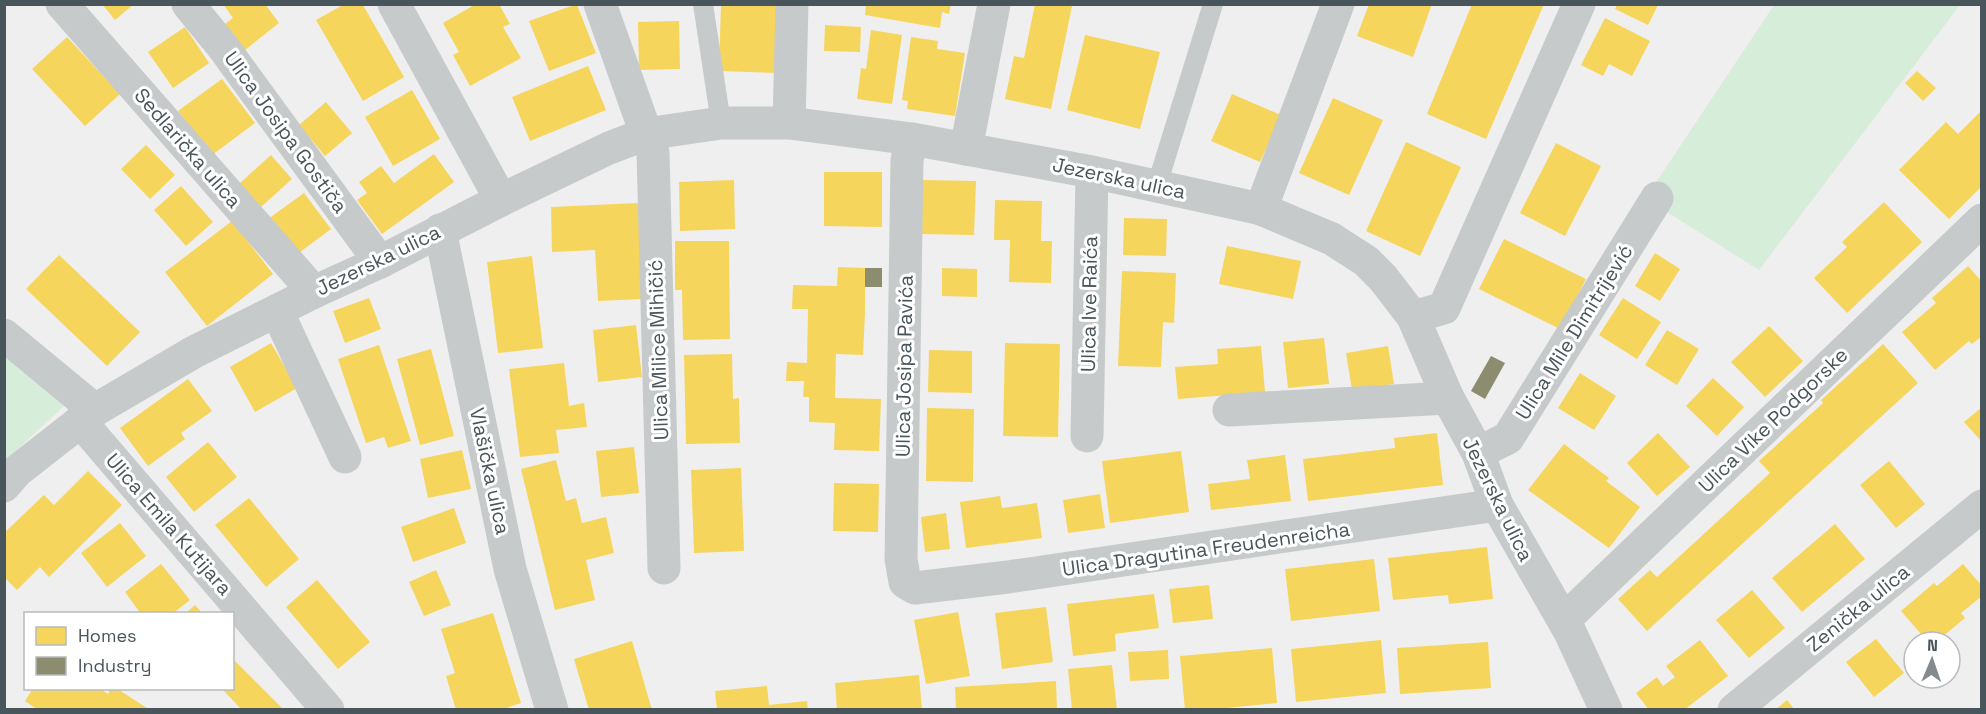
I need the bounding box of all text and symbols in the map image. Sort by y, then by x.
street label: Ulica Josipa Gostiča [219,46,353,218]
street label: Sedlarička ulica [129,83,247,213]
street label: Jezerska ulica [1050,151,1188,205]
street label: Jezerska ulica [312,219,444,301]
street label: Ulica Ive Raića [1075,236,1103,372]
street label: Ulica Mile Dimitrijević [1510,240,1638,424]
street label: Ulica Milice Mihičić [642,259,674,441]
street label: Ulica Josipa Pavića [889,275,919,457]
street label: Ulica Vike Podgorske [1693,342,1853,498]
street label: Vlašička ulica [464,405,516,537]
street label: Jezerska ulica [1457,433,1539,565]
street label: Ulica Emila Kutijara [100,448,238,600]
street label: Ulica Dragutina Freudenreicha [1061,516,1351,582]
street label: Zenička ulica [1801,559,1915,657]
legend [24,612,234,690]
text: Homes [78,624,137,647]
north arrow [1902,630,1962,690]
text: N [1927,635,1938,656]
text: Industry [78,654,151,677]

